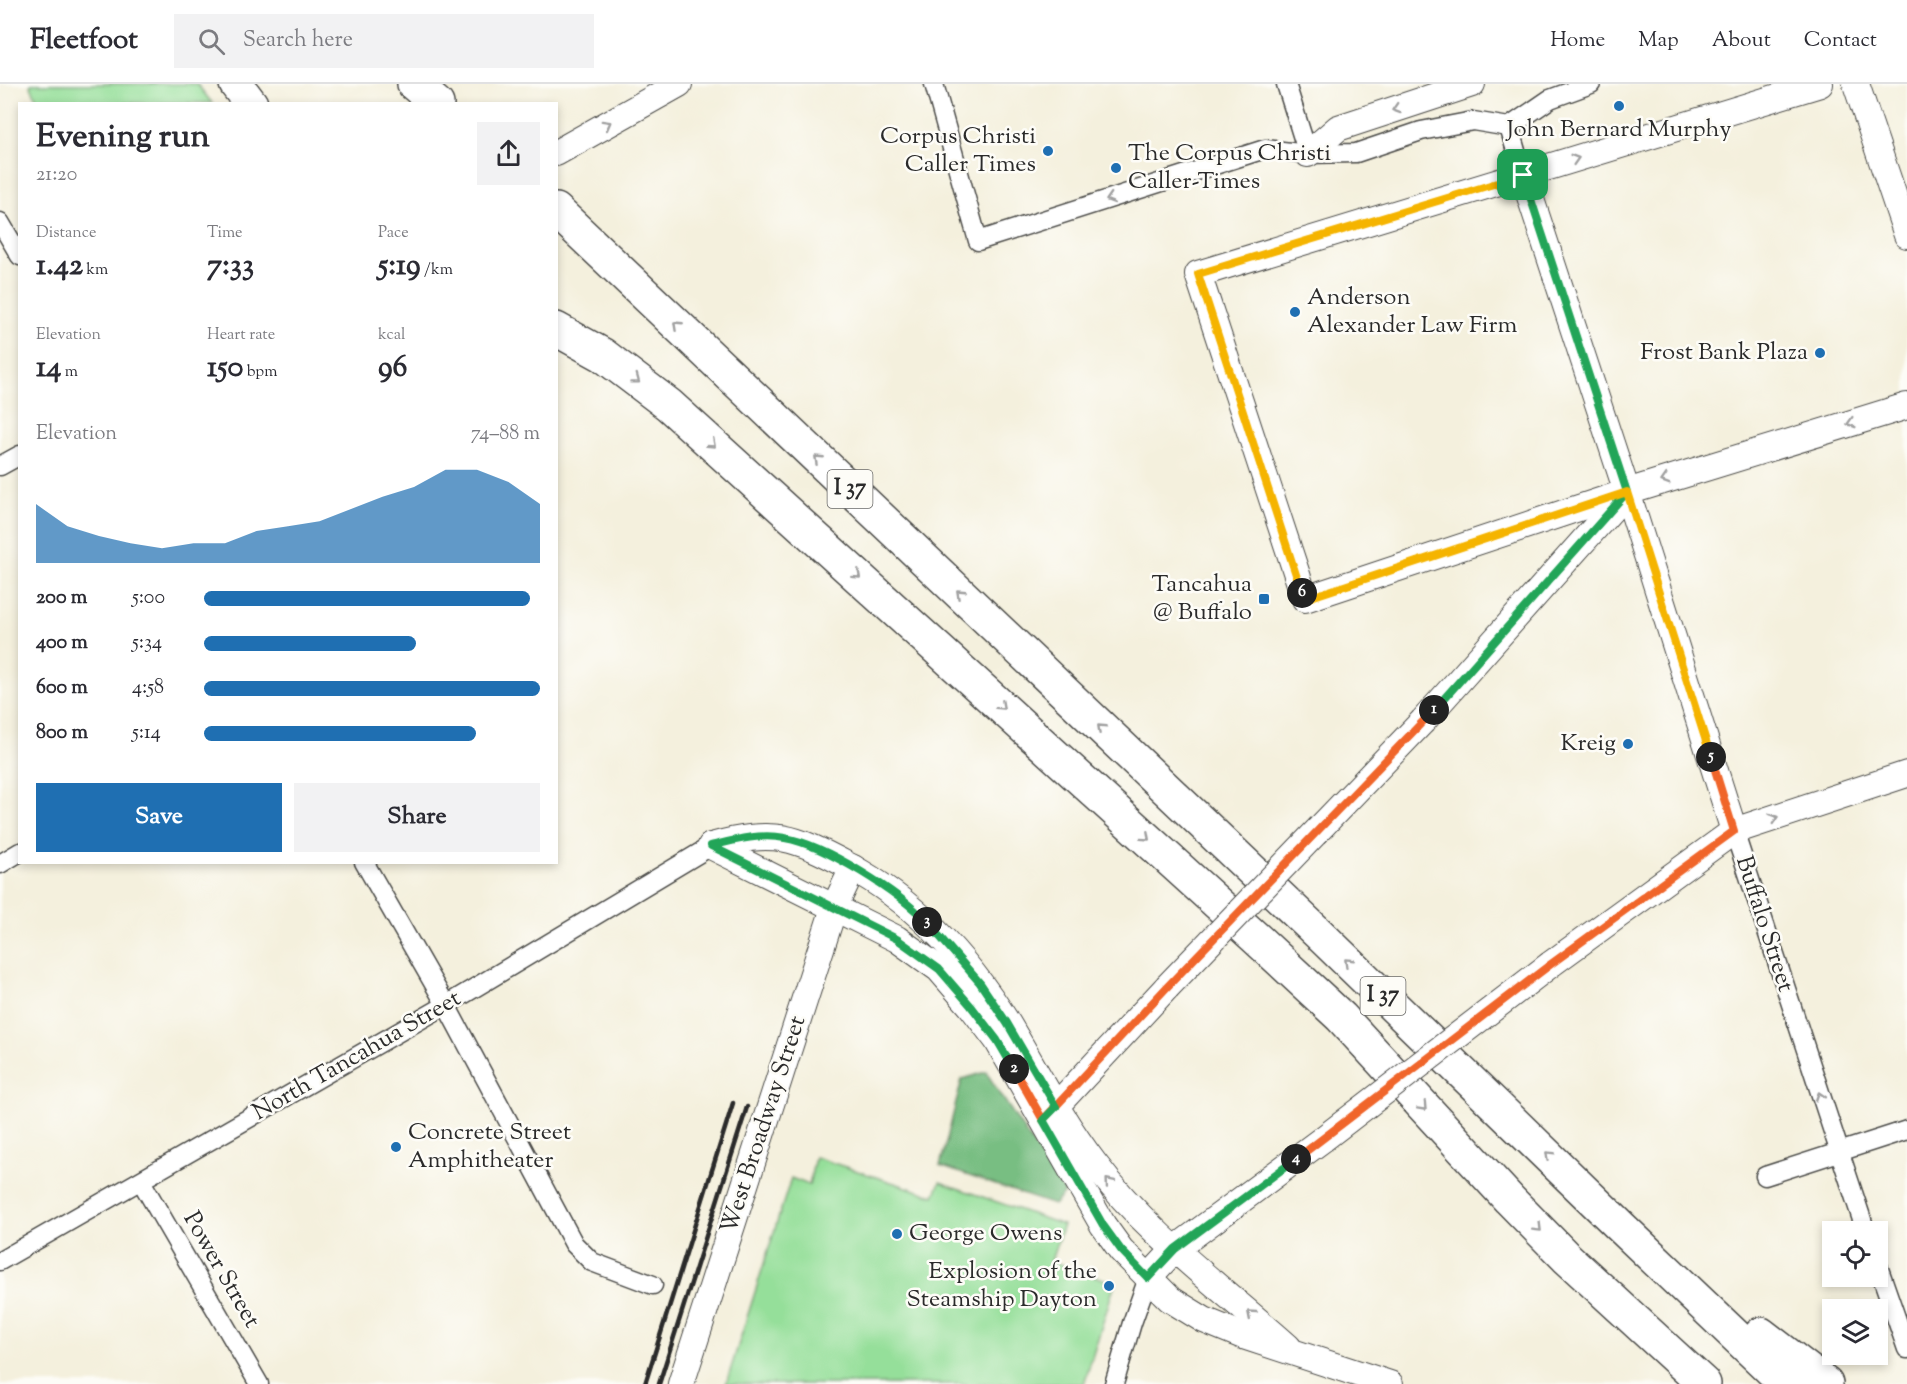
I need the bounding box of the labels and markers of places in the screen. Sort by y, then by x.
marker: John Bernard Murphy [1612,99,1626,113]
place label: John Bernard Murphy [1505,113,1731,147]
place label: Corpus Christi Caller Times [880,120,1036,182]
place label: The Corpus Christi Caller-Times [1128,137,1331,199]
marker: Corpus Christi Caller Times [1041,144,1055,158]
pin [1497,149,1548,200]
marker: The Corpus Christi Caller-Times [1109,161,1123,175]
place label: Anderson Alexander Law Firm [1307,281,1518,343]
marker: Anderson Alexander Law Firm [1288,305,1302,319]
place label: Frost Bank Plaza [1640,336,1808,370]
marker: Frost Bank Plaza [1813,346,1827,360]
place label: Tancahua @ Buffalo [1152,568,1252,630]
pin: 6 [1287,578,1317,608]
marker: Tancahua @ Buffalo [1257,592,1271,606]
pin: 1 [1419,695,1449,725]
place label: Kreig [1561,727,1616,761]
marker: Kreig [1621,737,1635,751]
pin: 5 [1696,742,1726,772]
pin: 3 [912,907,942,937]
pin: 2 [999,1054,1029,1084]
place label: Concrete Street Amphitheater [408,1116,571,1178]
marker: Concrete Street Amphitheater [389,1140,403,1154]
pin: 4 [1281,1144,1311,1174]
place label: George Owens [909,1217,1062,1251]
marker: George Owens [890,1227,904,1241]
place label: Explosion of the Steamship Dayton [907,1255,1097,1317]
marker: Explosion of the Steamship Dayton [1102,1279,1116,1293]

